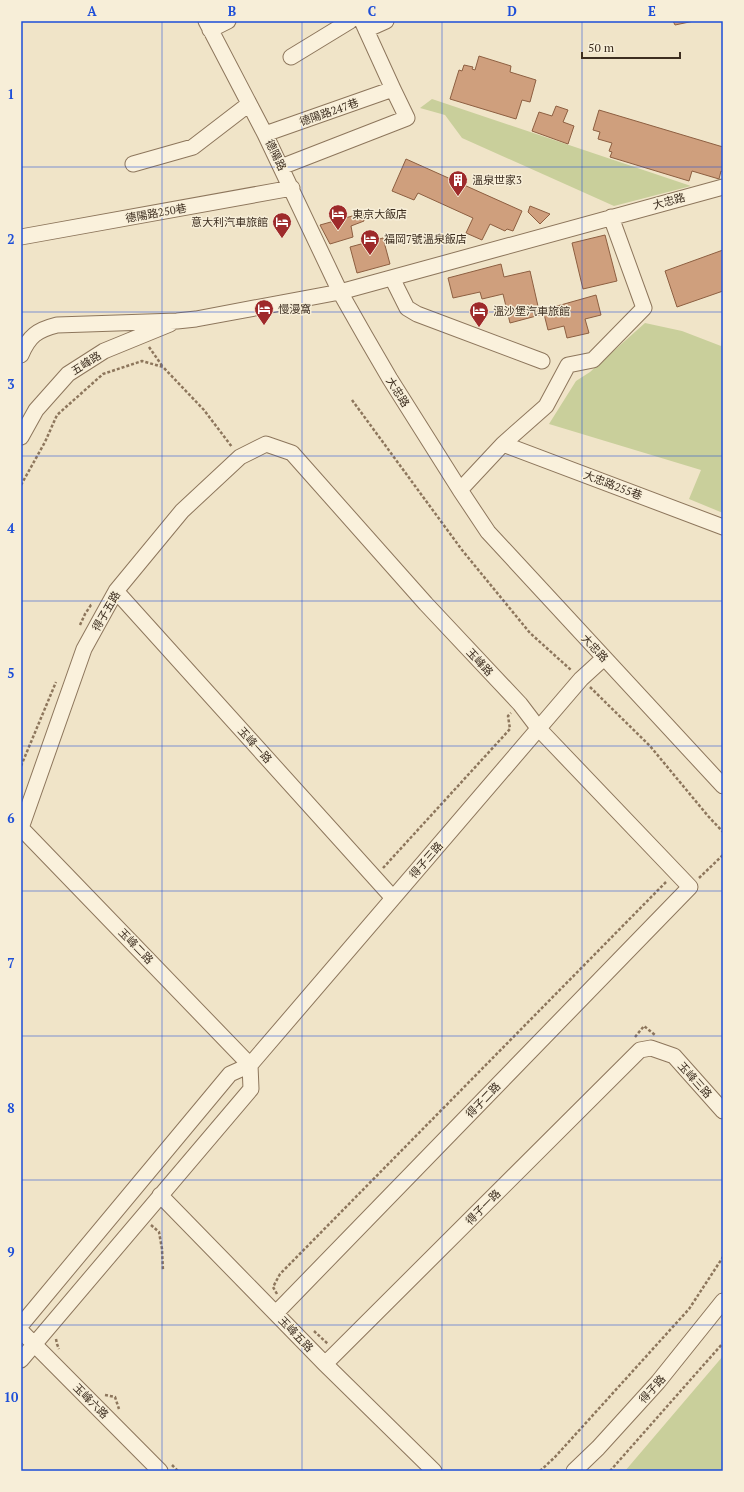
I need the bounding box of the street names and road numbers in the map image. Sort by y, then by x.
street label: 德陽路247巷 [298,95,360,129]
street label: 德陽路 [262,137,290,173]
street label: 大忠路 [651,190,687,212]
street label: 德陽路250巷 [124,201,188,225]
street label: 五峰路 [68,348,104,378]
street label: 大忠路 [383,374,413,410]
street label: 大忠路255巷 [582,467,644,503]
street label: 得子五路 [89,588,123,634]
street label: 大忠路 [579,631,611,665]
street label: 玉峰路 [464,645,496,679]
street label: 玉峰一路 [235,724,275,766]
street label: 得子三路 [406,839,446,881]
street label: 玉峰二路 [116,925,156,967]
street label: 玉峰三路 [675,1059,715,1101]
street label: 得子二路 [463,1079,503,1121]
street label: 得子一路 [462,1186,504,1228]
street label: 玉峰五路 [276,1313,316,1355]
street label: 得子路 [636,1372,668,1406]
street label: 玉峰六路 [70,1380,112,1422]

